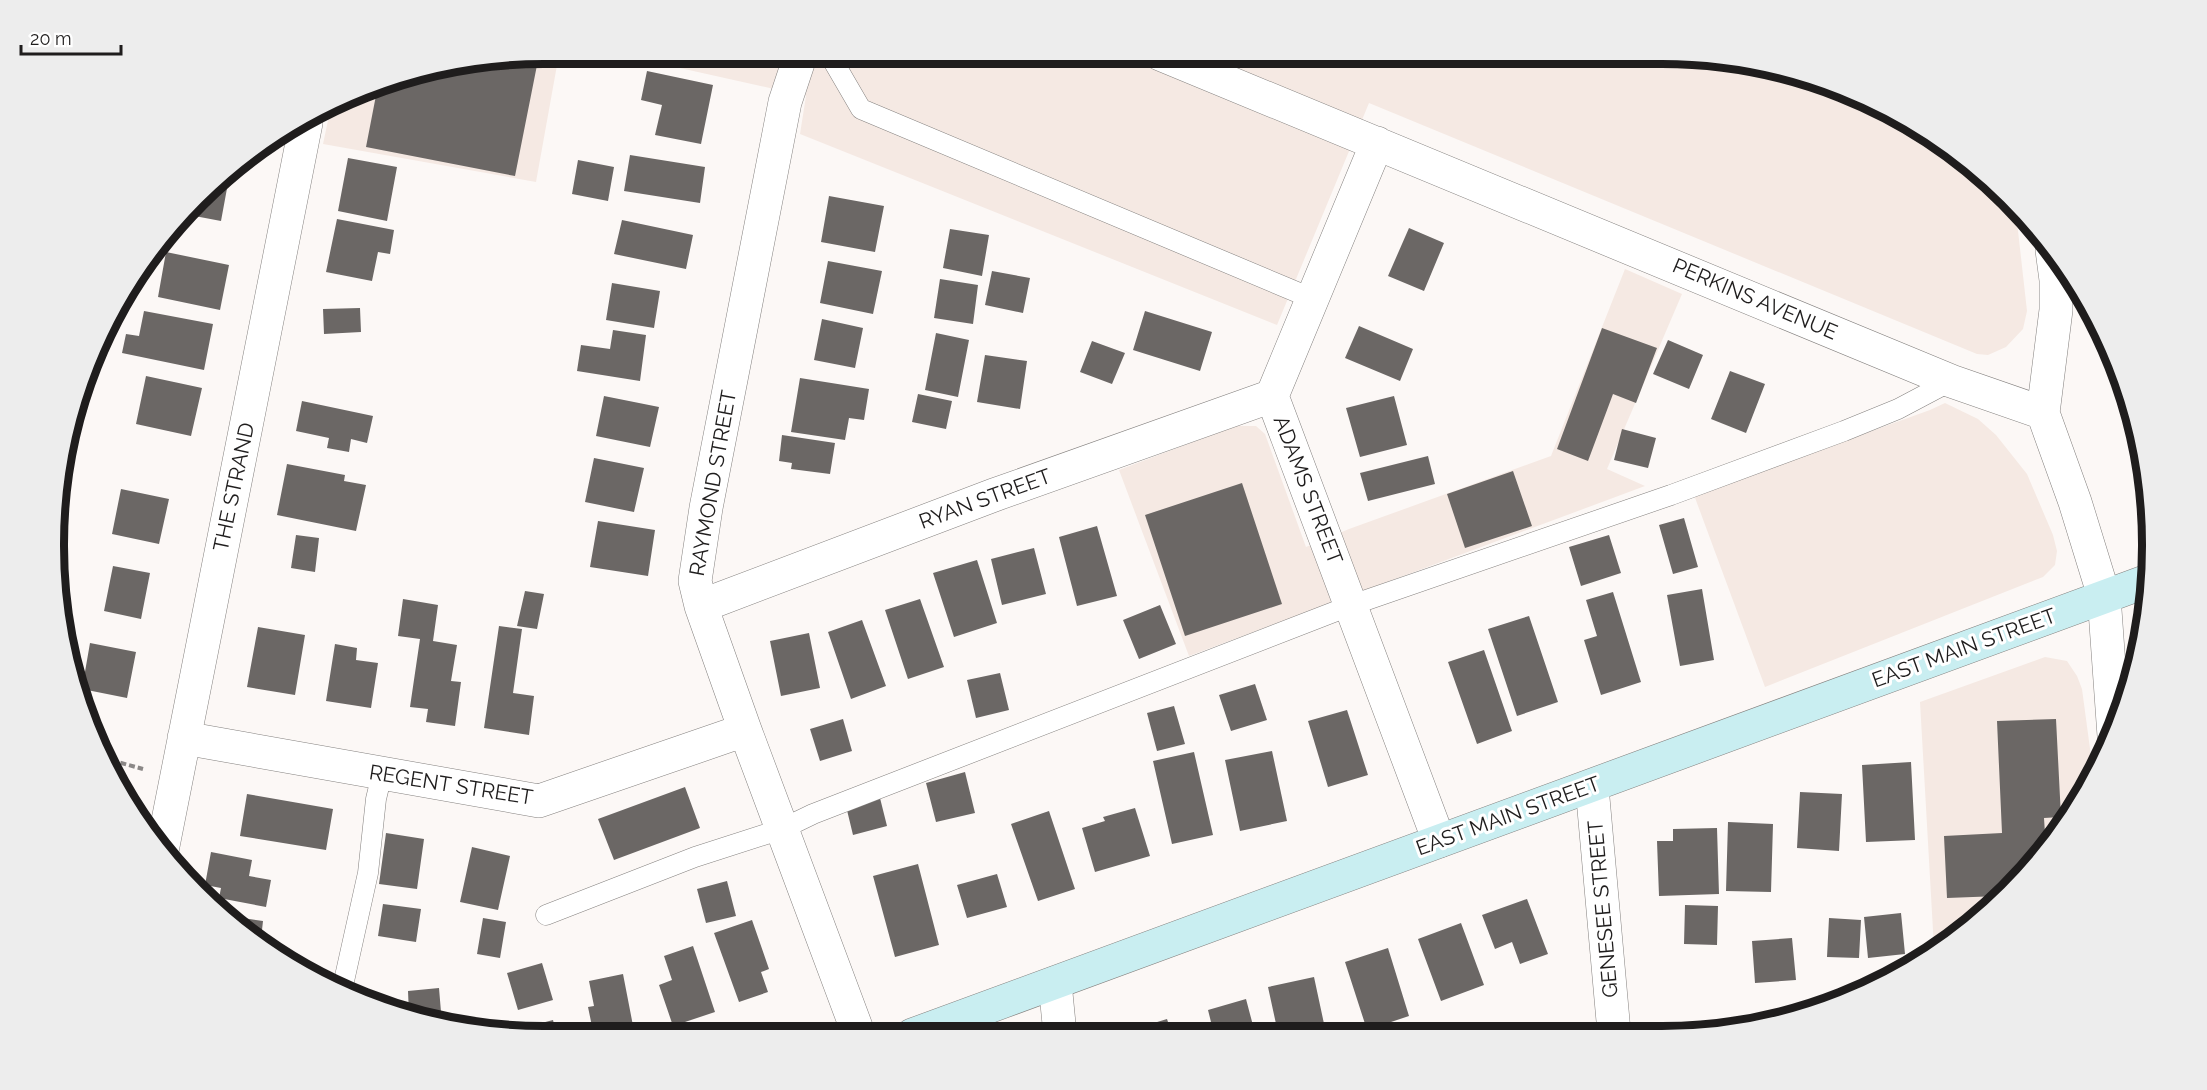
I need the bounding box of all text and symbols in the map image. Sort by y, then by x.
scale bar [21,18,122,56]
text: 20 m [30,28,72,49]
street label: PERKINS AVENUE [1669,252,1841,345]
street label: RAYMOND STREET [684,388,741,578]
street label: ADAMS STREET [1269,412,1348,568]
street label: THE STRAND [208,420,259,554]
street label: RYAN STREET [915,463,1054,534]
street label: EAST MAIN STREET [1868,603,2059,692]
street label: REGENT STREET [367,759,535,810]
street label: EAST MAIN STREET [1412,771,1603,860]
street label: GENESEE STREET [1582,819,1623,999]

